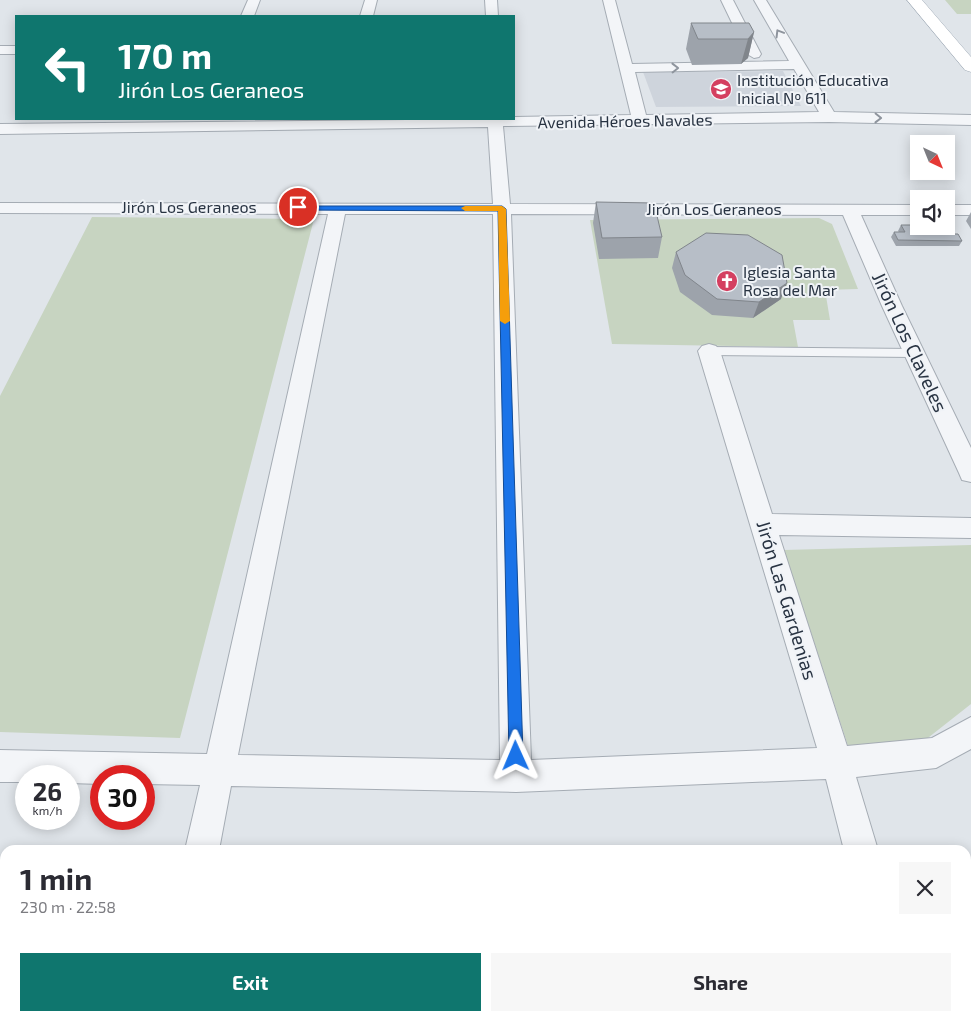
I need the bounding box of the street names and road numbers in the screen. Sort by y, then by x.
street label: Avenida Héroes Navales [537,109,713,132]
street label: Jirón Los Geraneos [121,197,257,216]
street label: Jirón Los Geraneos [646,199,782,218]
street label: Jirón Los Claveles [868,268,953,415]
street label: Jirón Las Gardenias [752,517,823,682]

